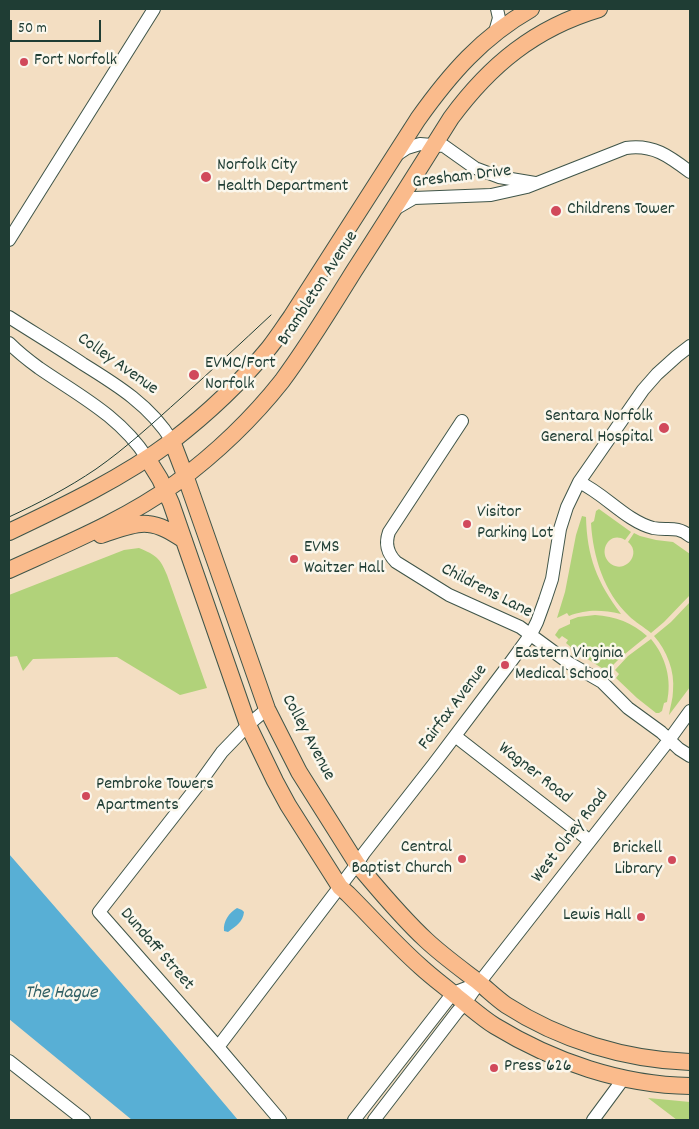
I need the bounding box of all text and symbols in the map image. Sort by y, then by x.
scale bar [12,10,104,42]
text: 50 m [18,18,47,40]
place label: Fort Norfolk [34,51,117,73]
marker: Fort Norfolk [18,56,30,68]
place label: Norfolk City Health Department [217,156,348,198]
street label: Gresham Drive [411,161,513,195]
marker: Norfolk City Health Department [199,170,213,184]
place label: Childrens Tower [567,200,675,222]
marker: Childrens Tower [549,204,563,218]
street label: Brambleton Avenue [274,228,364,350]
street label: Colley Avenue [72,329,162,401]
place label: EVMC/Fort Norfolk [205,354,276,396]
marker: EVMC/Fort Norfolk [187,368,201,382]
place label: Sentara Norfolk General Hospital [540,407,653,449]
marker: Sentara Norfolk General Hospital [657,421,671,435]
place label: Visitor Parking Lot [477,503,553,546]
marker: Visitor Parking Lot [461,518,473,530]
place label: EVMS Waitzer Hall [304,538,384,580]
marker: EVMS Waitzer Hall [288,553,300,565]
street label: Childrens Lane [437,560,535,624]
place label: Eastern Virginia Medical School [515,644,623,686]
marker: Eastern Virginia Medical School [499,659,511,671]
street label: Fairfax Avenue [415,661,493,755]
street label: Colley Avenue [275,691,339,785]
street label: Wagner Road [493,739,575,809]
place label: Pembroke Towers Apartments [96,775,214,818]
street label: West Olney Road [528,786,614,888]
marker: Pembroke Towers Apartments [80,790,92,802]
place label: Central Baptist Church [351,838,452,881]
place label: Brickell Library [612,839,662,882]
marker: Central Baptist Church [456,853,468,865]
marker: Brickell Library [666,854,678,866]
street label: Dundaff Street [114,904,198,996]
place label: Lewis Hall [563,906,631,928]
marker: Lewis Hall [635,911,647,923]
water label: The Hague [25,983,97,1005]
place label: Press 626 [504,1057,572,1079]
marker: Press 626 [488,1062,500,1074]

